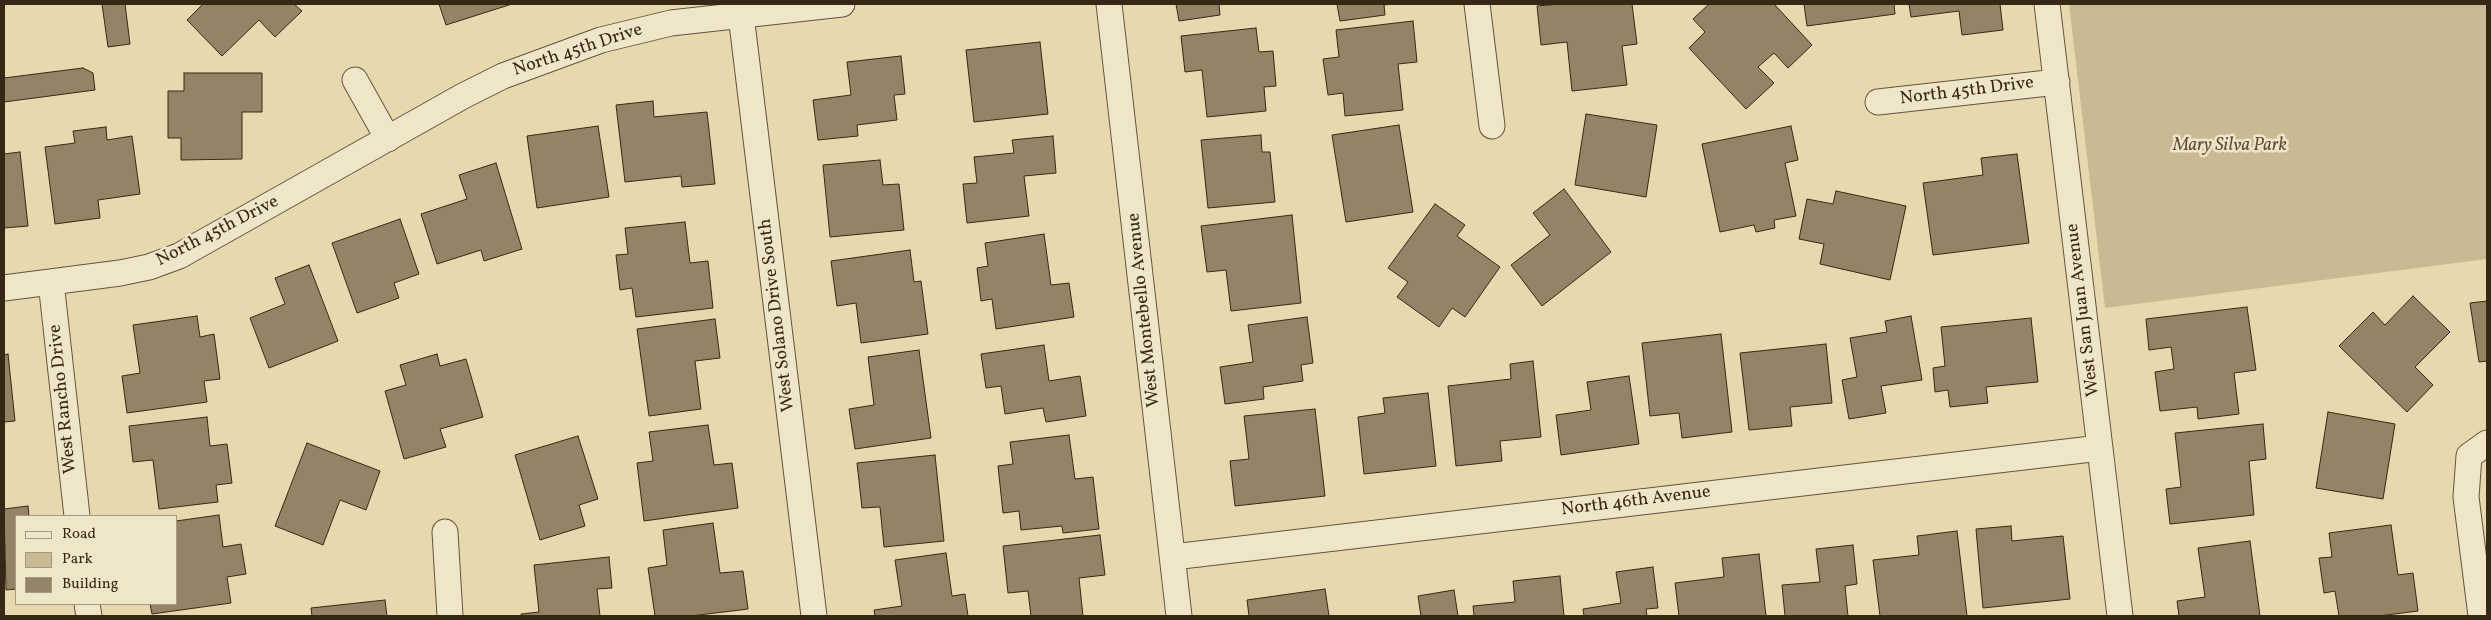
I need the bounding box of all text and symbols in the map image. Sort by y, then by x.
street label: North 45th Drive [511,20,645,82]
street label: North 45th Drive [1899,73,2035,111]
park label: Mary Silva Park [2173,136,2287,158]
street label: North 45th Drive [153,192,283,272]
street label: West Montebello Avenue [1124,212,1166,408]
street label: West Solano Drive South [755,217,801,413]
street label: West San Juan Avenue [2063,222,2105,398]
street label: West Rancho Drive [45,323,83,475]
street label: North 46th Avenue [1560,482,1712,522]
legend [15,515,178,605]
text: Road [62,524,96,545]
text: Park [62,549,93,570]
text: Building [62,574,118,595]

